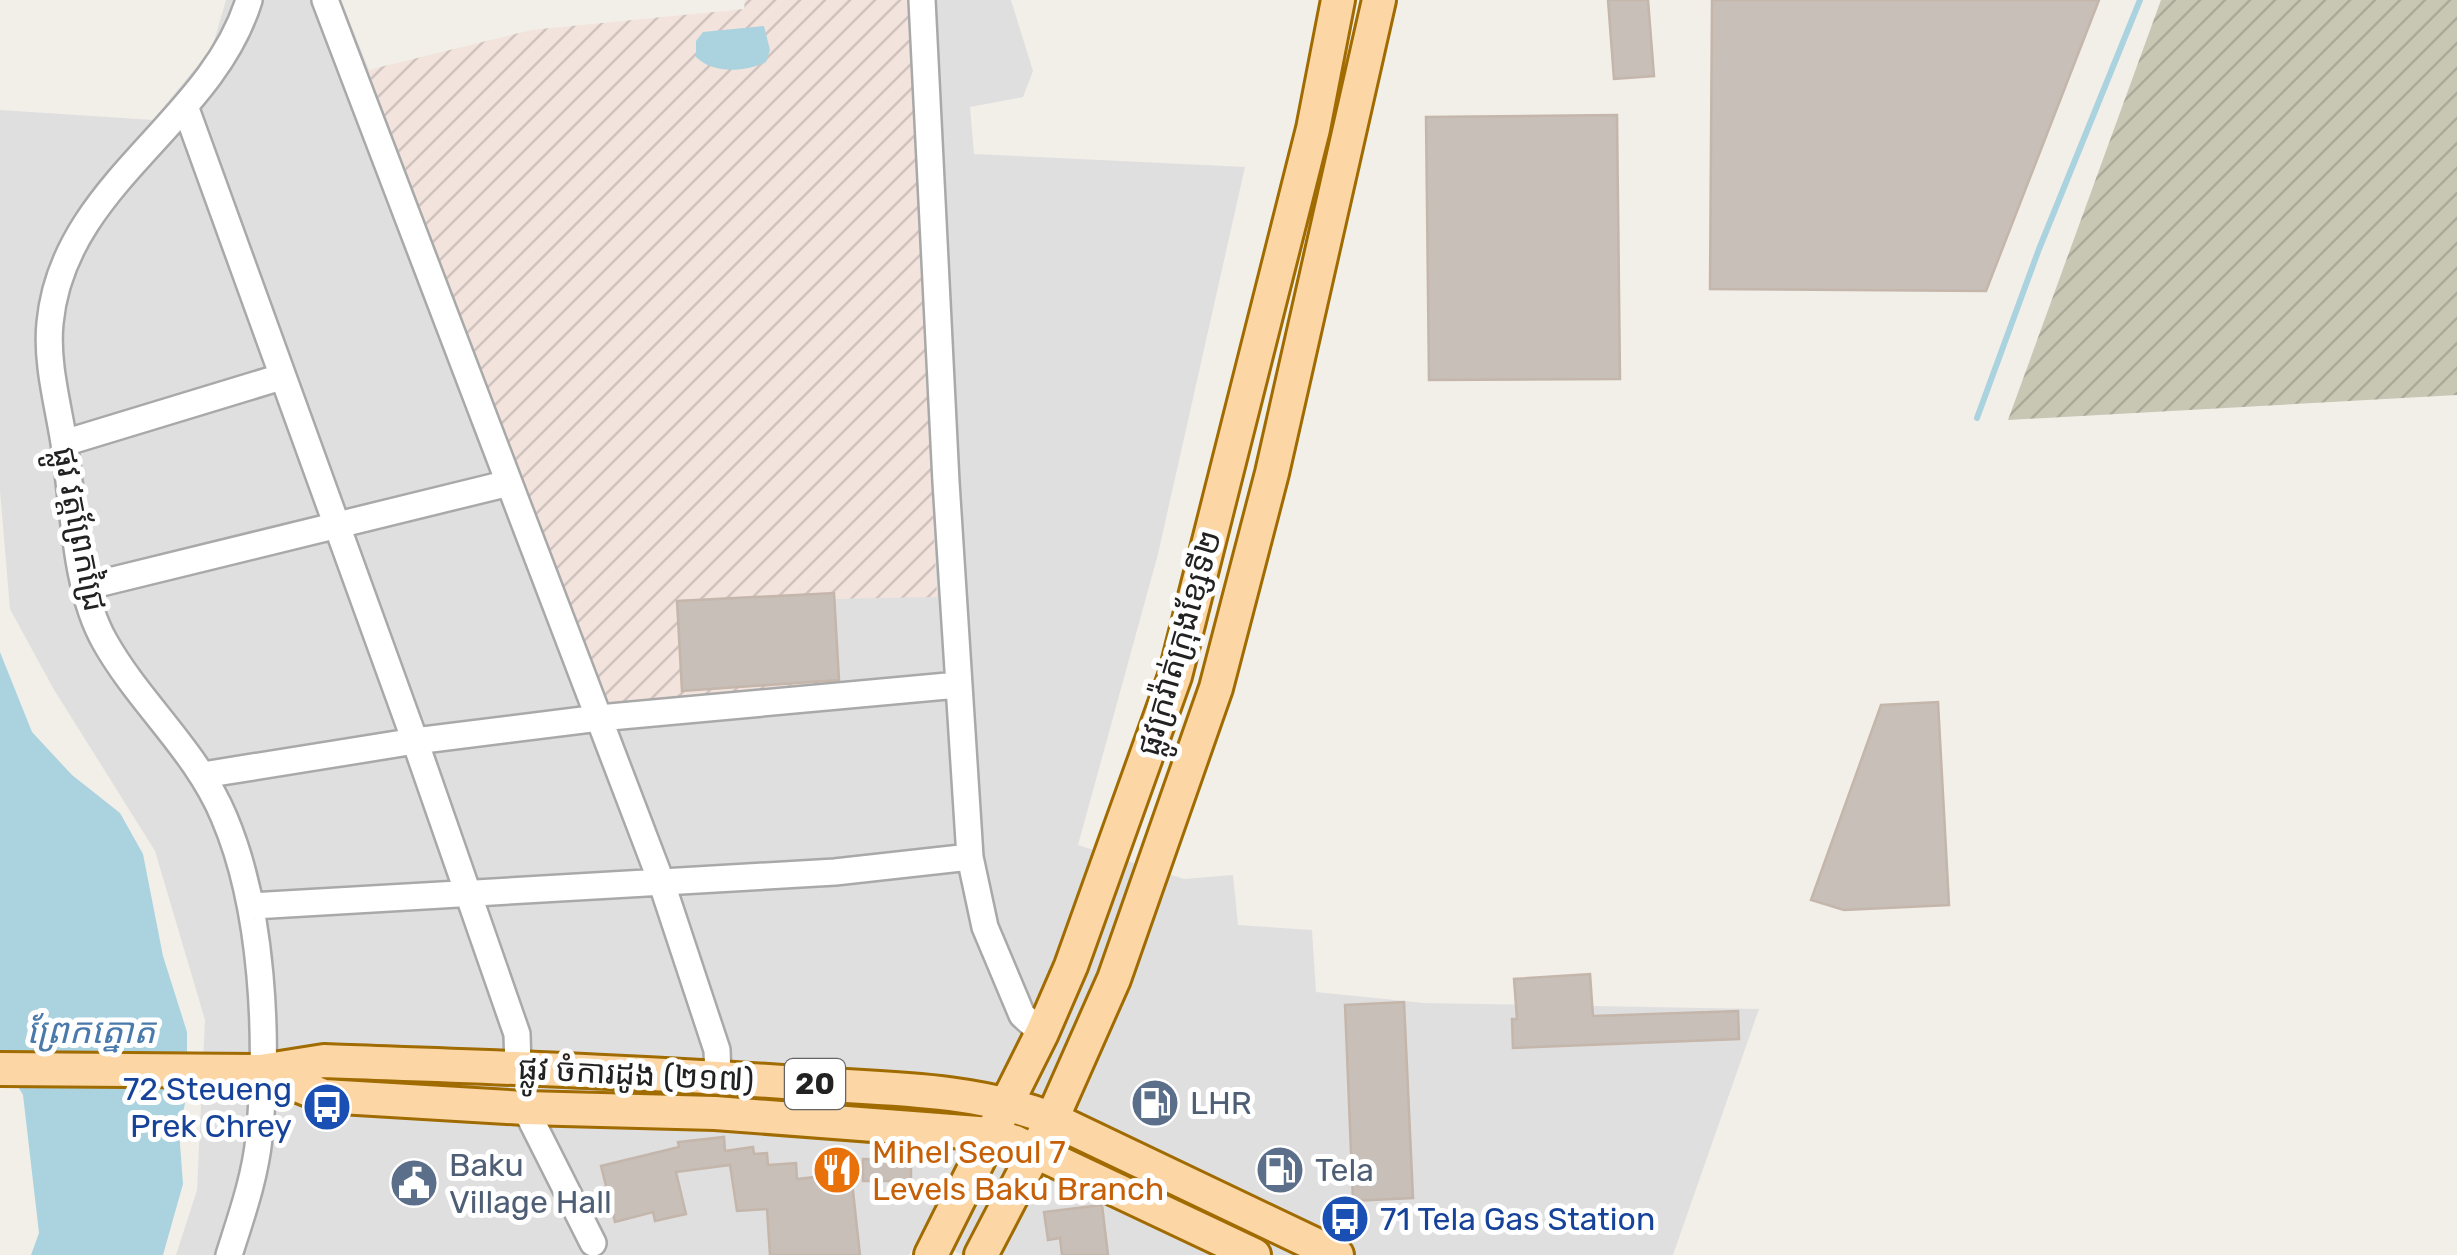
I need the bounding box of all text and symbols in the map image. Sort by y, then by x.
street label: ផ្លូវ វត្តព្រែកជ្រៃ [36,443,115,616]
street label: ផ្លូវក្រវ៉ាត់ក្រុងខ្សែទី២ [1128,526,1238,763]
water label: ព្រែកត្នោត [26,1010,157,1053]
street label: ផ្លូវ ចំការដូង (២១៧) [516,1049,755,1109]
road number: 20 [785,1059,845,1109]
place label: 72 Steueng Prek Chrey [123,1070,292,1145]
fuel station icon: LHR [1129,1077,1181,1129]
bus stop icon: 72 Steueng Prek Chrey [301,1081,353,1133]
place label: LHR [1190,1084,1252,1122]
place label: Mihel Seoul 7 Levels Baku Branch [872,1133,1164,1208]
restaurant icon: Mihel Seoul 7 Levels Baku Branch [811,1144,863,1196]
fuel station icon: Tela [1254,1144,1306,1196]
place label: Baku Village Hall [449,1146,612,1221]
place label: Tela [1315,1151,1374,1189]
public building icon: Baku Village Hall [388,1157,440,1209]
bus stop icon: 71 Tela Gas Station [1319,1193,1371,1245]
place label: 71 Tela Gas Station [1380,1200,1655,1238]

